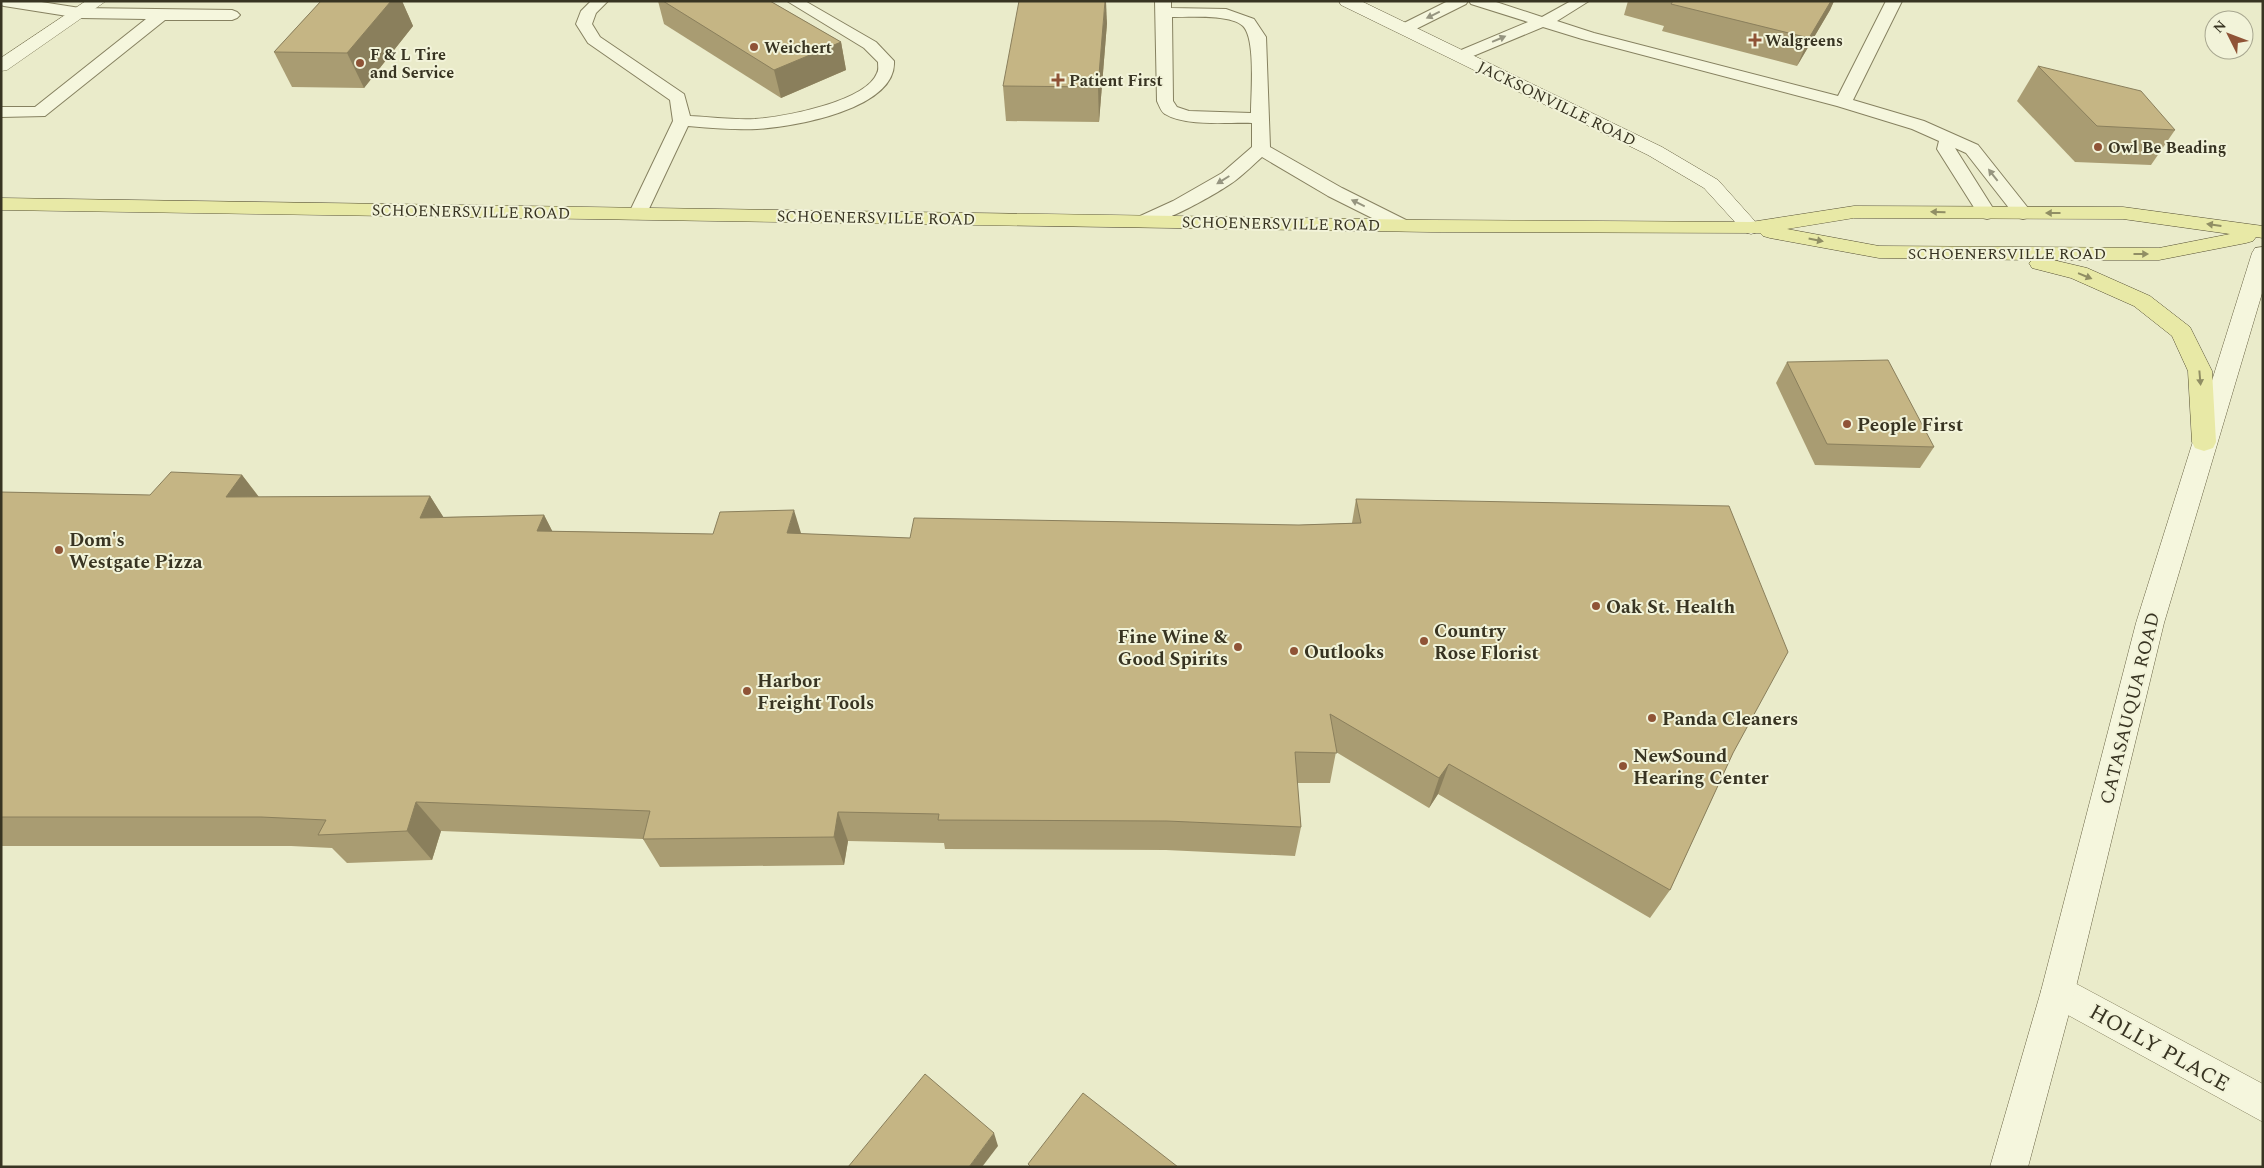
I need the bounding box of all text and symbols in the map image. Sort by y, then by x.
north arrow [2204,10,2254,60]
one-way arrow [1426,11,1440,19]
text: N [2208,15,2231,38]
place label: Walgreens [1765,29,1843,53]
marker: Walgreens [1749,34,1761,46]
one-way arrow [1492,35,1506,43]
place label: Weichert [764,36,832,60]
marker: Weichert [748,41,760,53]
place label: F & L Tire and Service [370,43,454,85]
street label: JACKSONVILLE ROAD [1473,55,1640,153]
marker: F & L Tire and Service [354,57,366,69]
place label: Patient First [1069,69,1163,93]
marker: Patient First [1051,73,1065,87]
place label: Owl Be Beading [2108,136,2226,160]
marker: Owl Be Beading [2092,141,2104,153]
one-way arrow [1987,168,1998,181]
one-way arrow [1216,175,1229,184]
street label: SCHOENERSVILLE ROAD [372,198,570,226]
one-way arrow [1351,199,1365,207]
street label: SCHOENERSVILLE ROAD [777,204,975,232]
one-way arrow [1930,208,1946,216]
one-way arrow [2044,209,2060,217]
street label: SCHOENERSVILLE ROAD [1182,210,1380,238]
one-way arrow [2206,221,2222,229]
one-way arrow [1808,237,1824,245]
street label: SCHOENERSVILLE ROAD [1908,242,2106,266]
one-way arrow [2133,250,2149,258]
one-way arrow [2078,272,2093,280]
one-way arrow [2196,370,2204,386]
place label: People First [1857,411,1963,440]
marker: People First [1841,418,1853,430]
place label: Dom's Westgate Pizza [69,526,203,577]
marker: Dom's Westgate Pizza [53,544,65,556]
place label: Oak St. Health [1606,593,1736,622]
marker: Oak St. Health [1590,600,1602,612]
street label: CATASAUQUA ROAD [2093,609,2168,808]
place label: Country Rose Florist [1434,617,1539,668]
place label: Fine Wine & Good Spirits [1117,623,1228,674]
marker: Country Rose Florist [1418,635,1430,647]
place label: Outlooks [1304,638,1384,667]
marker: Fine Wine & Good Spirits [1232,641,1244,653]
marker: Outlooks [1288,645,1300,657]
place label: Harbor Freight Tools [757,667,874,718]
marker: Harbor Freight Tools [741,685,753,697]
place label: Panda Cleaners [1662,705,1798,734]
marker: Panda Cleaners [1646,712,1658,724]
place label: NewSound Hearing Center [1633,742,1770,793]
marker: NewSound Hearing Center [1617,760,1629,772]
street label: HOLLY PLACE [2083,996,2236,1101]

